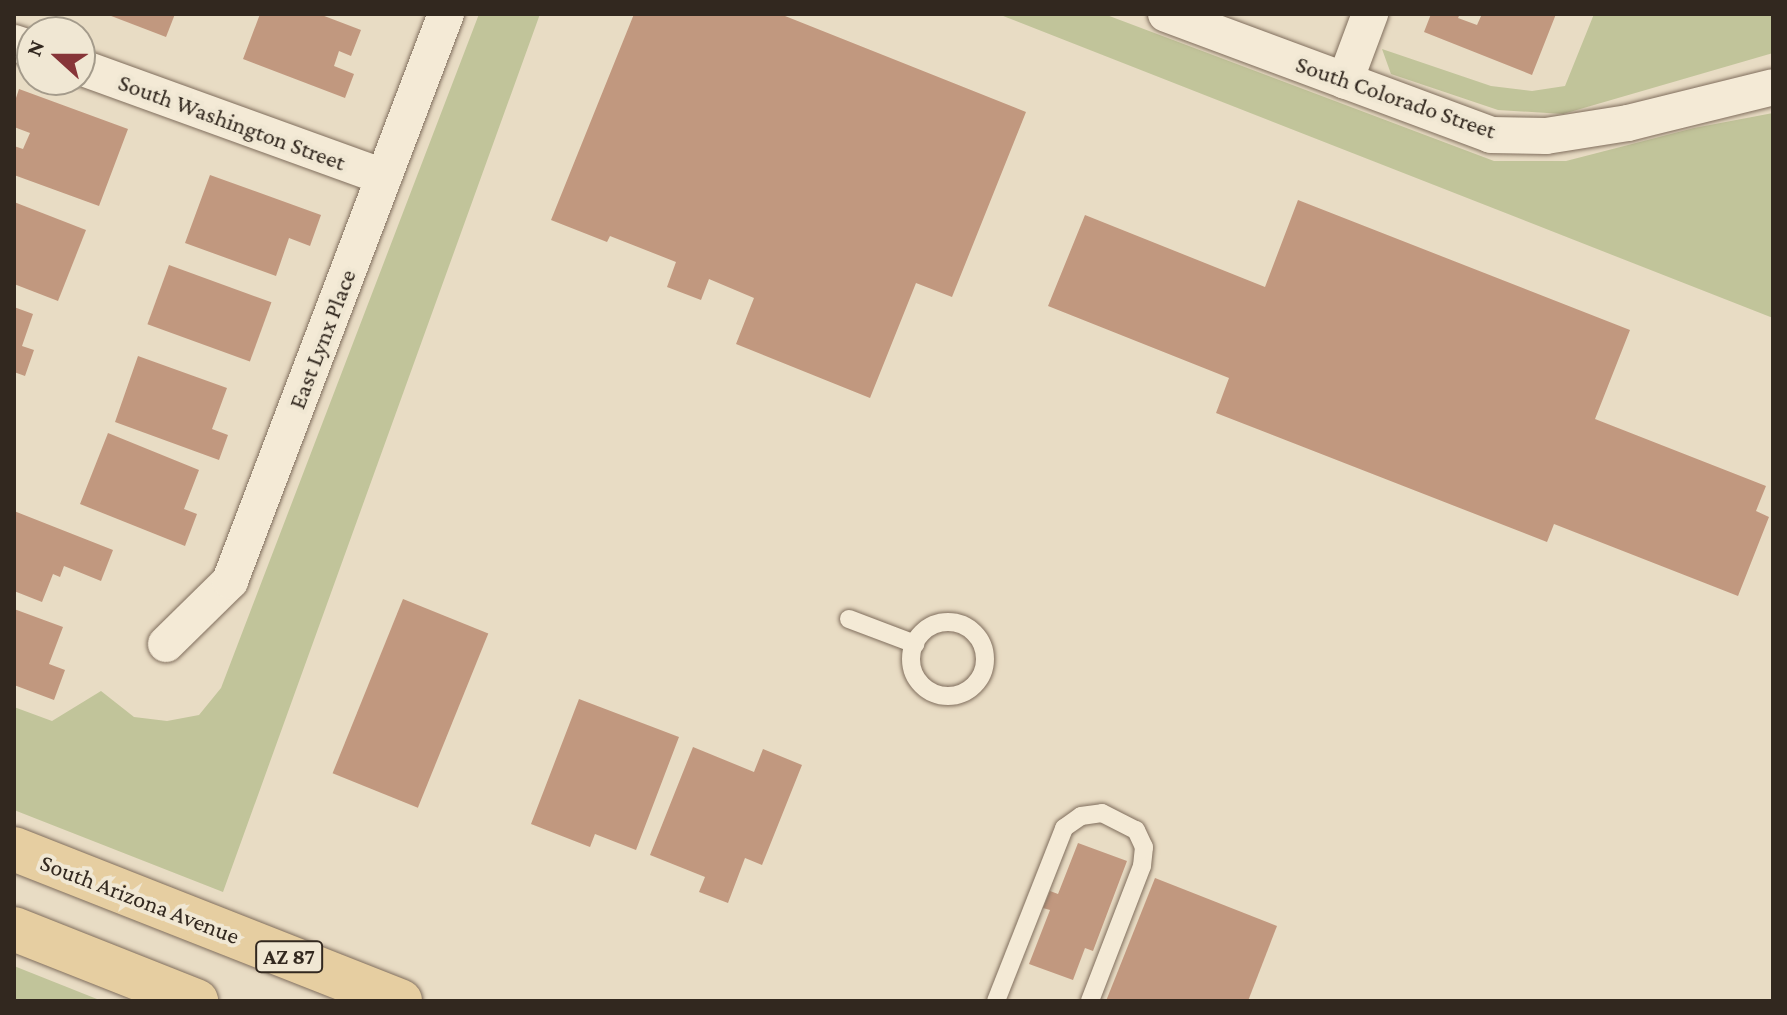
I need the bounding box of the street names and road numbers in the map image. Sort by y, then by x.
street label: South Colorado Street [1292,49,1500,145]
street label: South Washington Street [114,67,350,177]
street label: East Lynx Place [282,265,362,413]
street label: South Arizona Avenue [36,848,244,950]
road number: AZ 87 [255,939,323,975]

